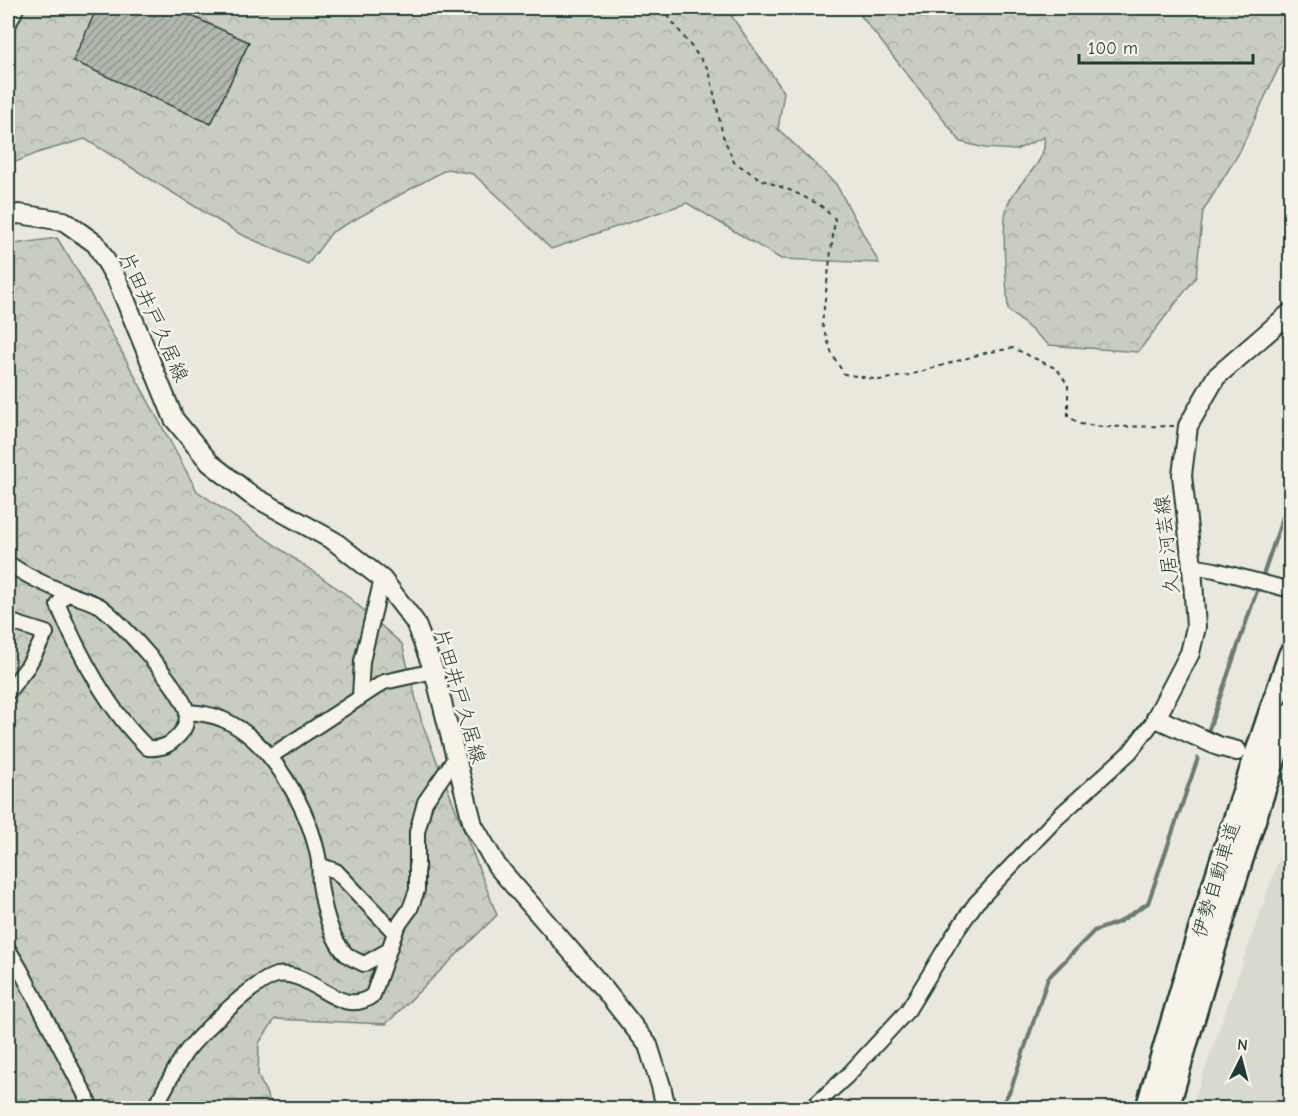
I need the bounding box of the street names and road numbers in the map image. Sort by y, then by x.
street label: 片田井戸久居線 [115,248,193,386]
street label: 久居河芸線 [1150,494,1184,596]
street label: 片田井戸久居線 [430,626,490,766]
street label: 伊勢自動車道 [1187,819,1245,941]

